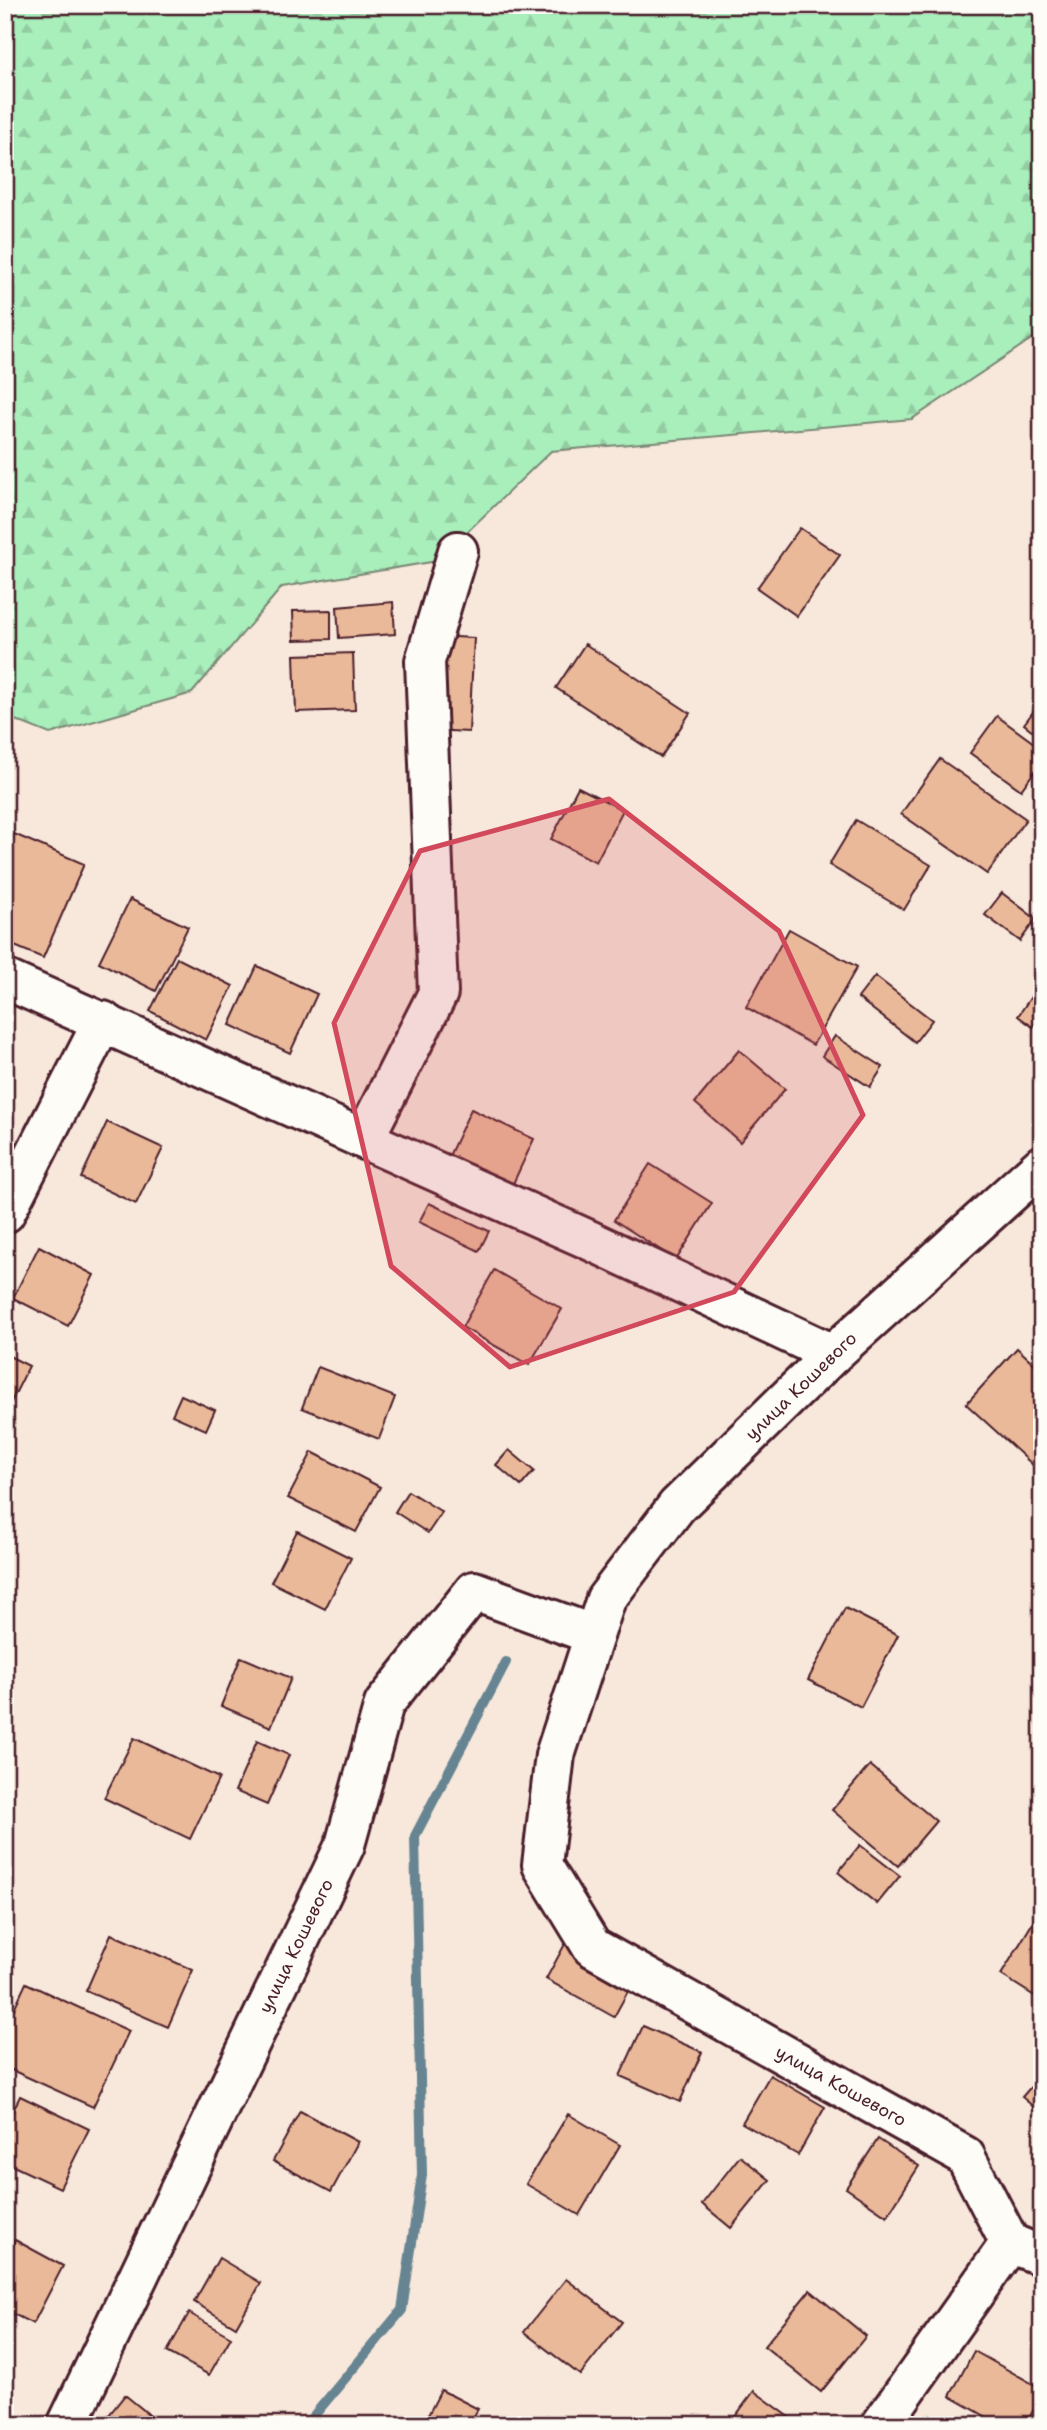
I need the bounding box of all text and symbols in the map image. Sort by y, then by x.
street label: улица Кошевого [740,1326,862,1446]
street label: улица Кошевого [253,1875,339,2017]
street label: улица Кошевого [771,2040,911,2132]

